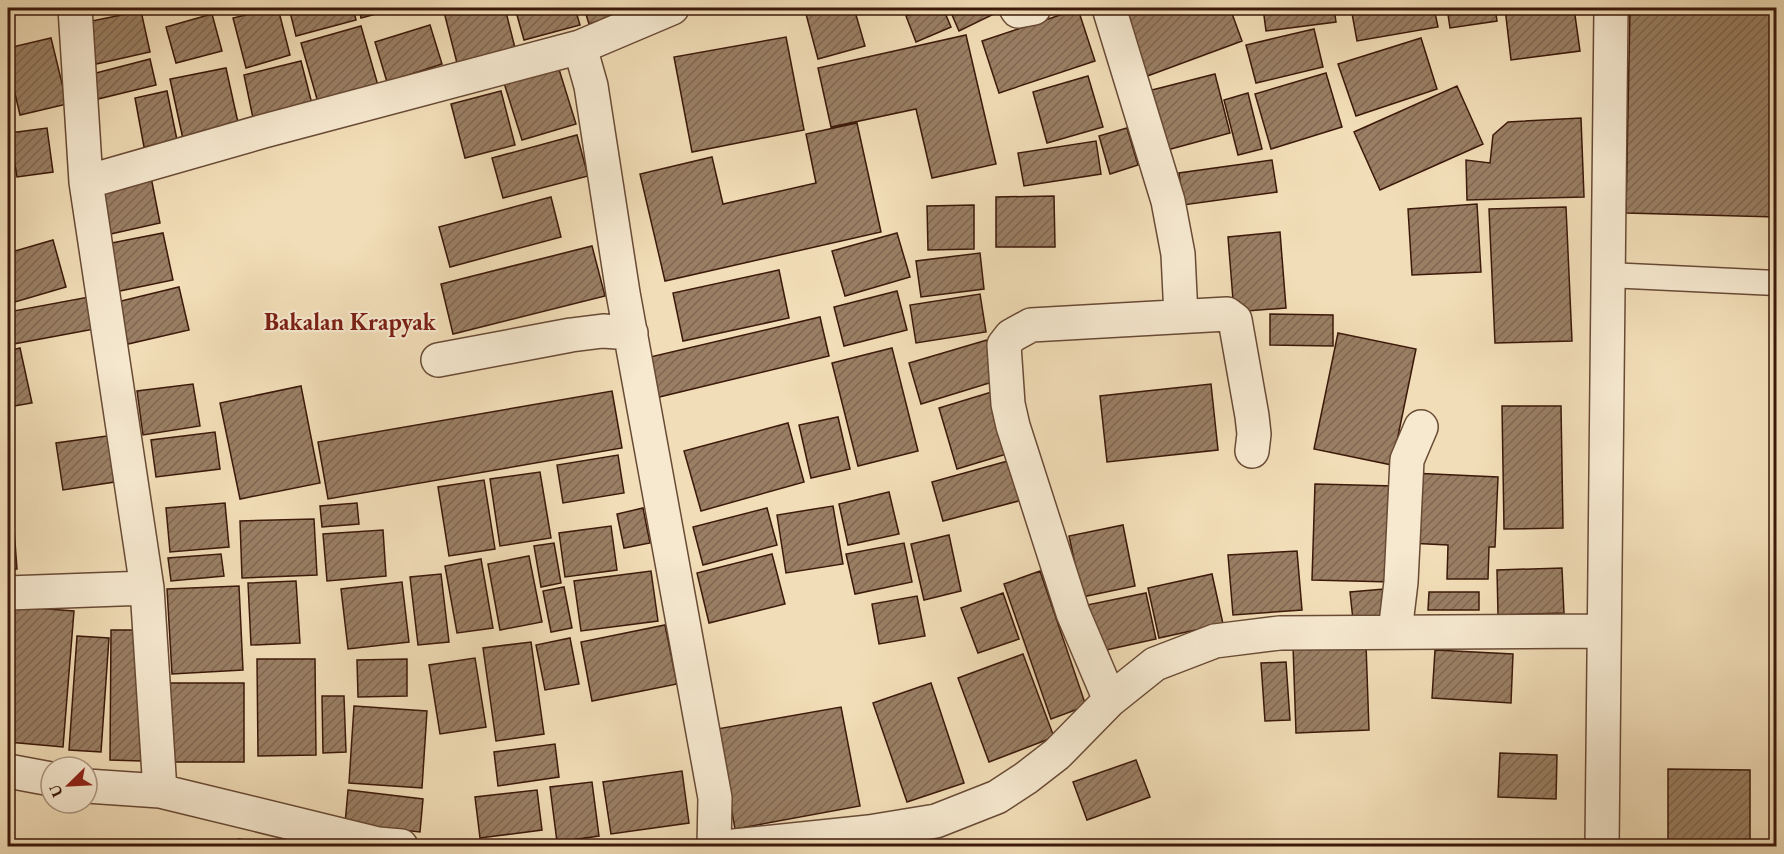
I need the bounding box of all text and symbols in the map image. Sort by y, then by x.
district label: Bakalan Krapyak [264,306,437,338]
north arrow [39,755,99,815]
text: U [44,781,68,801]

